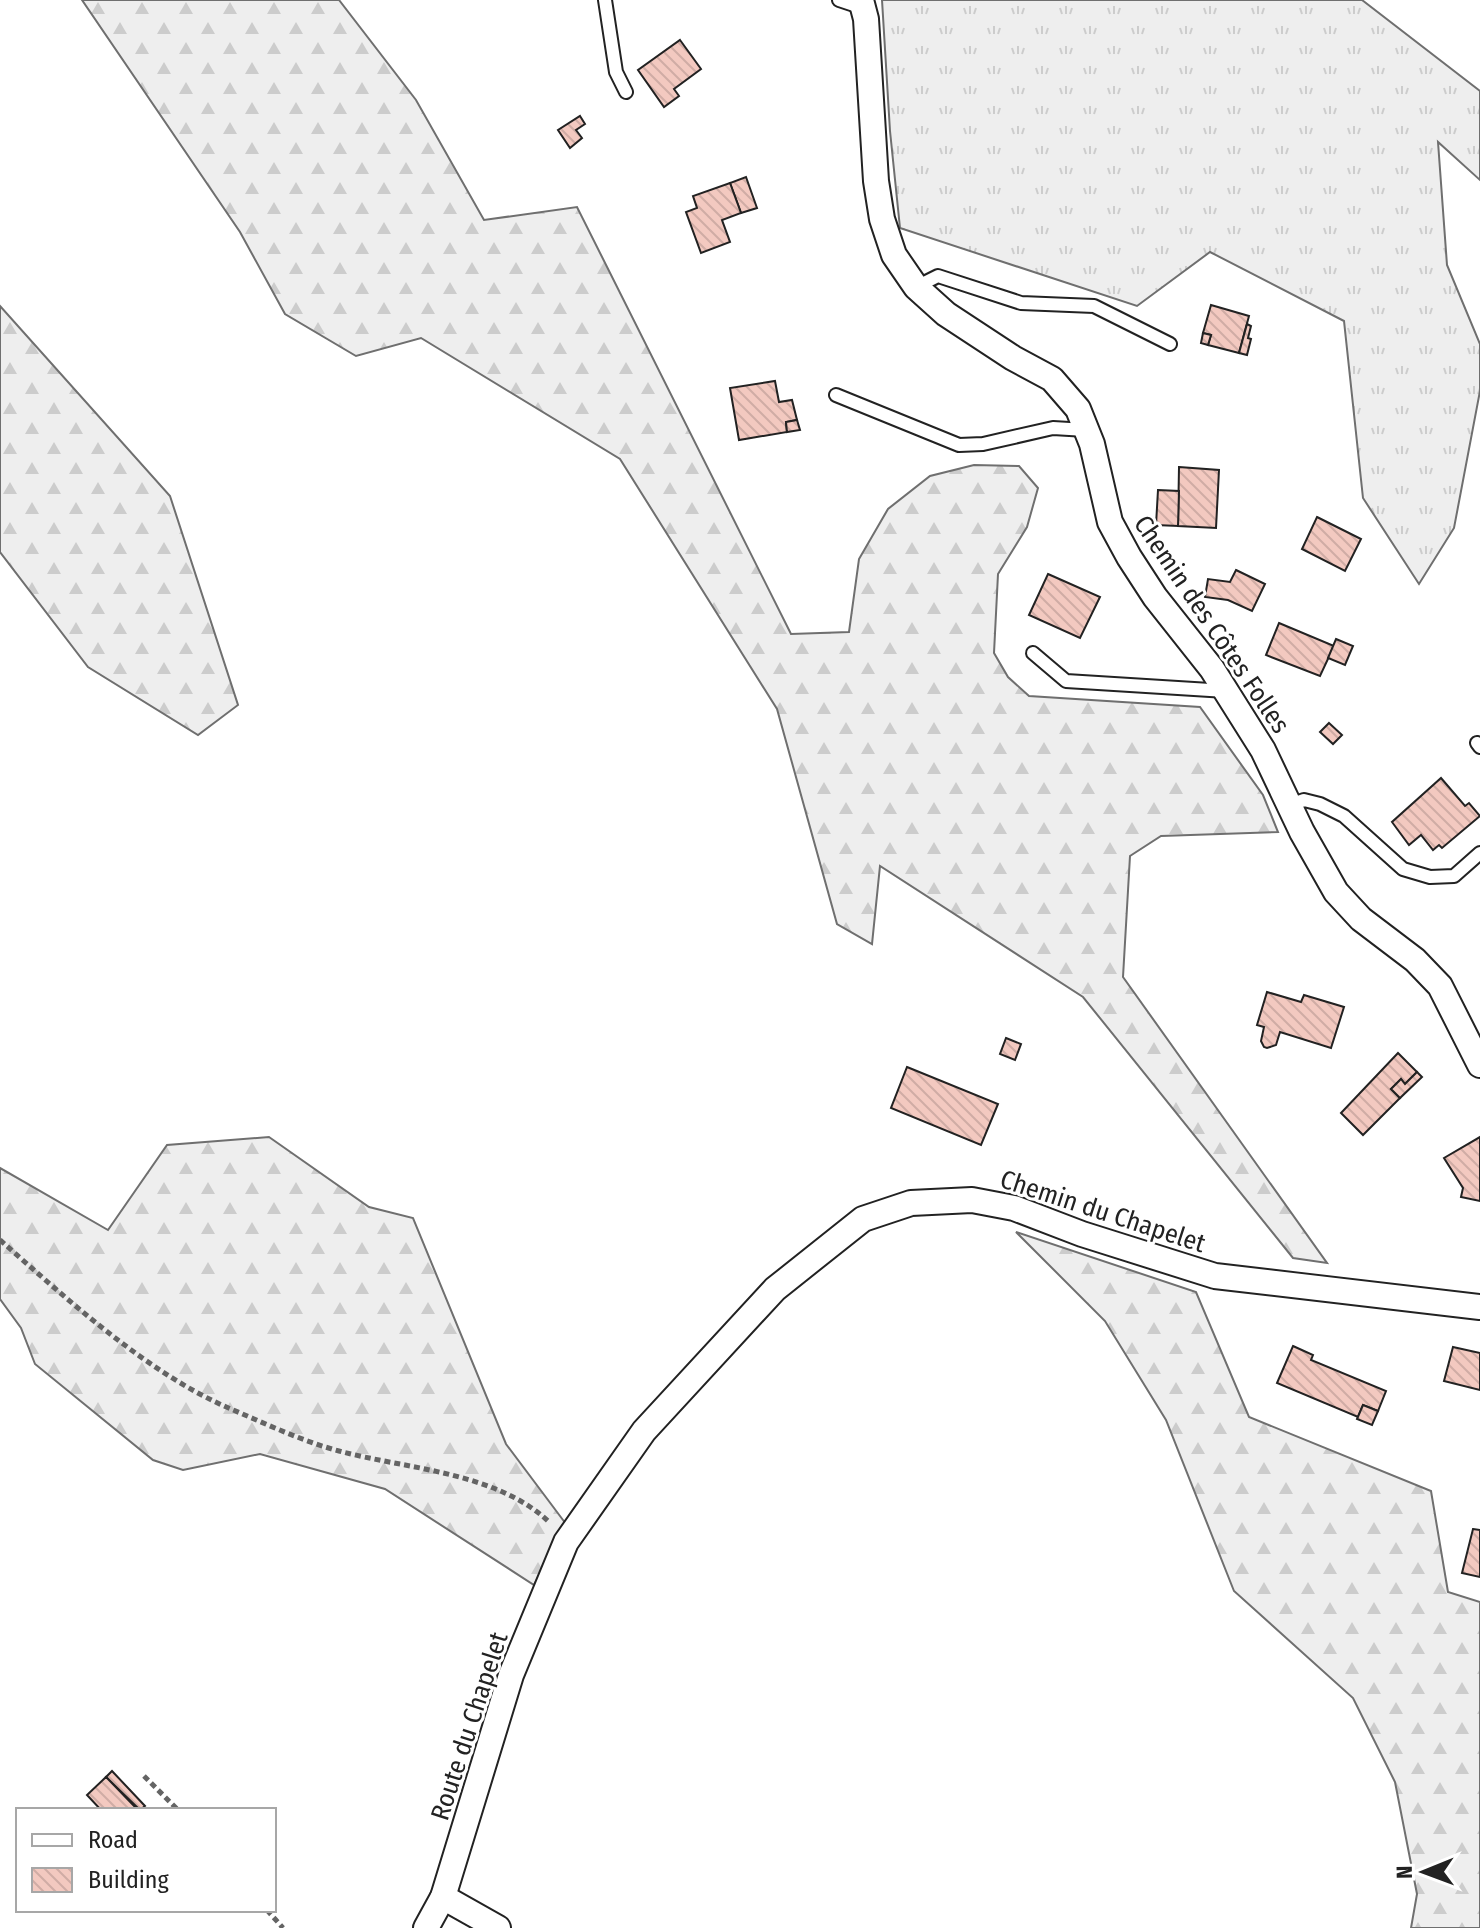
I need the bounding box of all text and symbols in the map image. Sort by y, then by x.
street label: Chemin des Côtes Folles [1127,509,1296,739]
street label: Chemin du Chapelet [996,1164,1210,1259]
street label: Route du Chapelet [424,1628,515,1824]
legend [16,1808,276,1912]
text: Road [88,1826,138,1854]
north arrow [1384,1832,1464,1912]
text: Building [88,1866,170,1894]
text: N [1391,1866,1418,1879]

